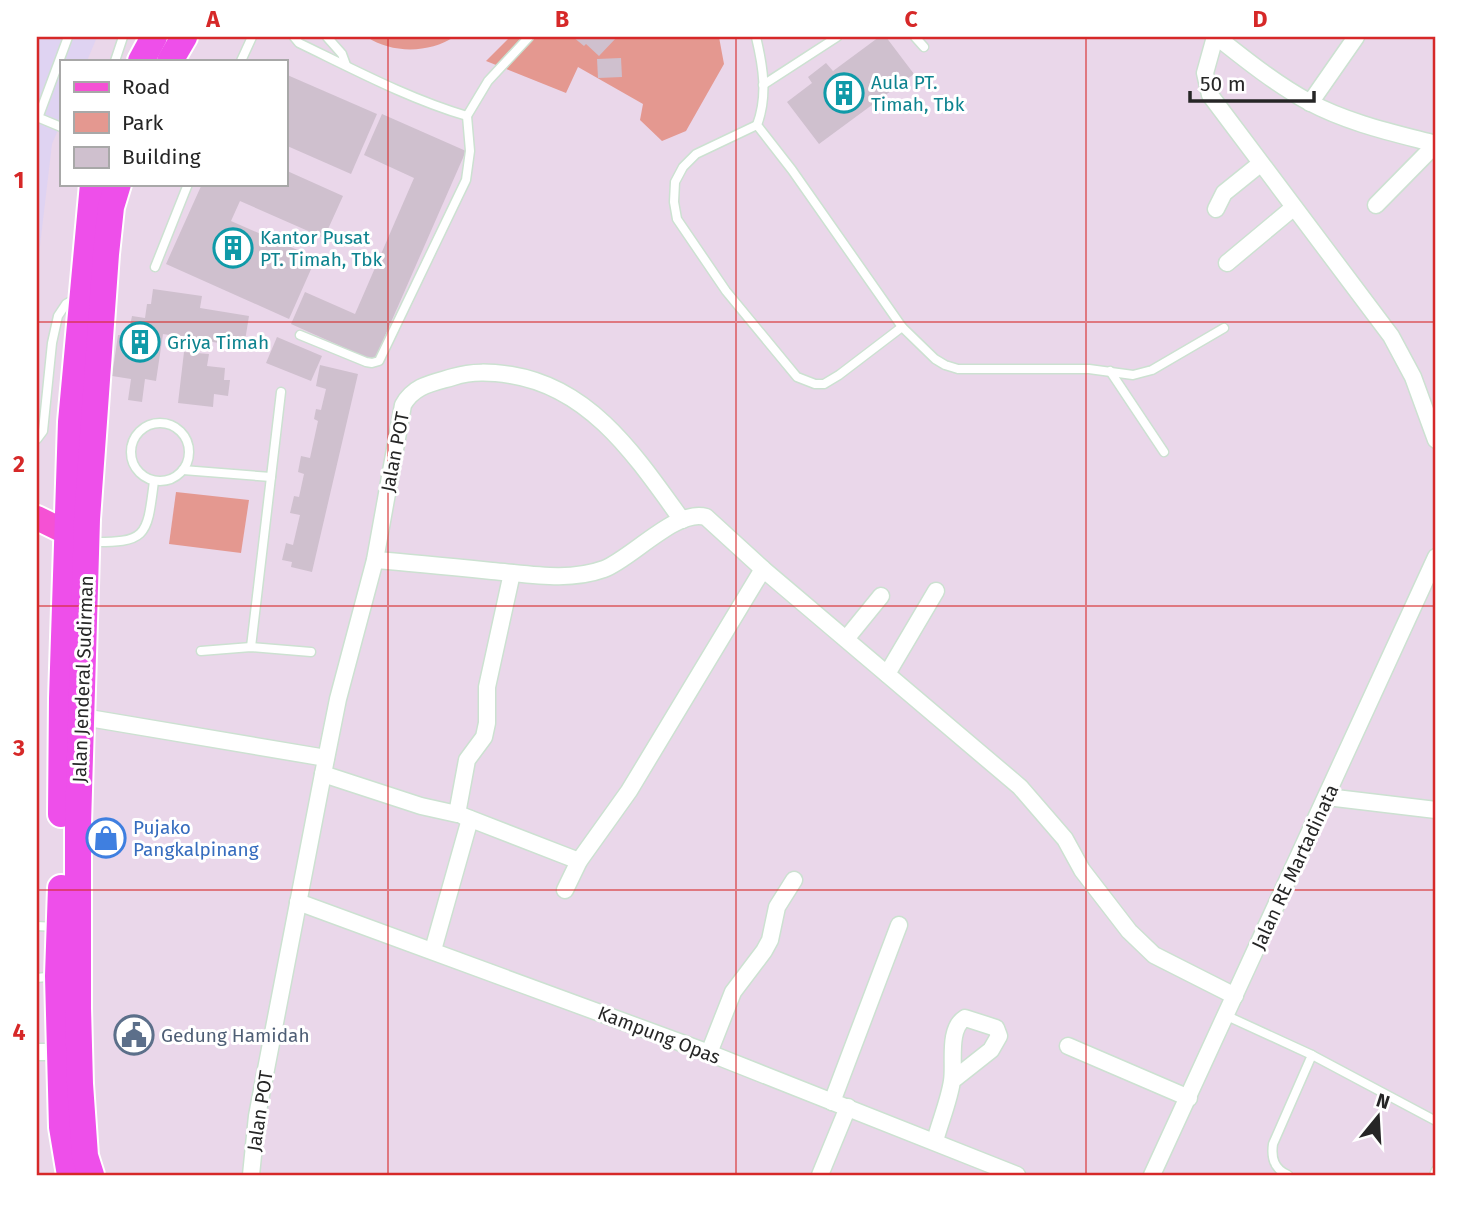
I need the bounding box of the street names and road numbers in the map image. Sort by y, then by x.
street label: Jalan POT [376,410,414,494]
street label: Jalan Jenderal Sudirman [68,575,98,783]
street label: Jalan RE Martadinata [1247,781,1343,953]
street label: Kampung Opas [595,1001,724,1069]
street label: Jalan POT [242,1069,278,1153]

